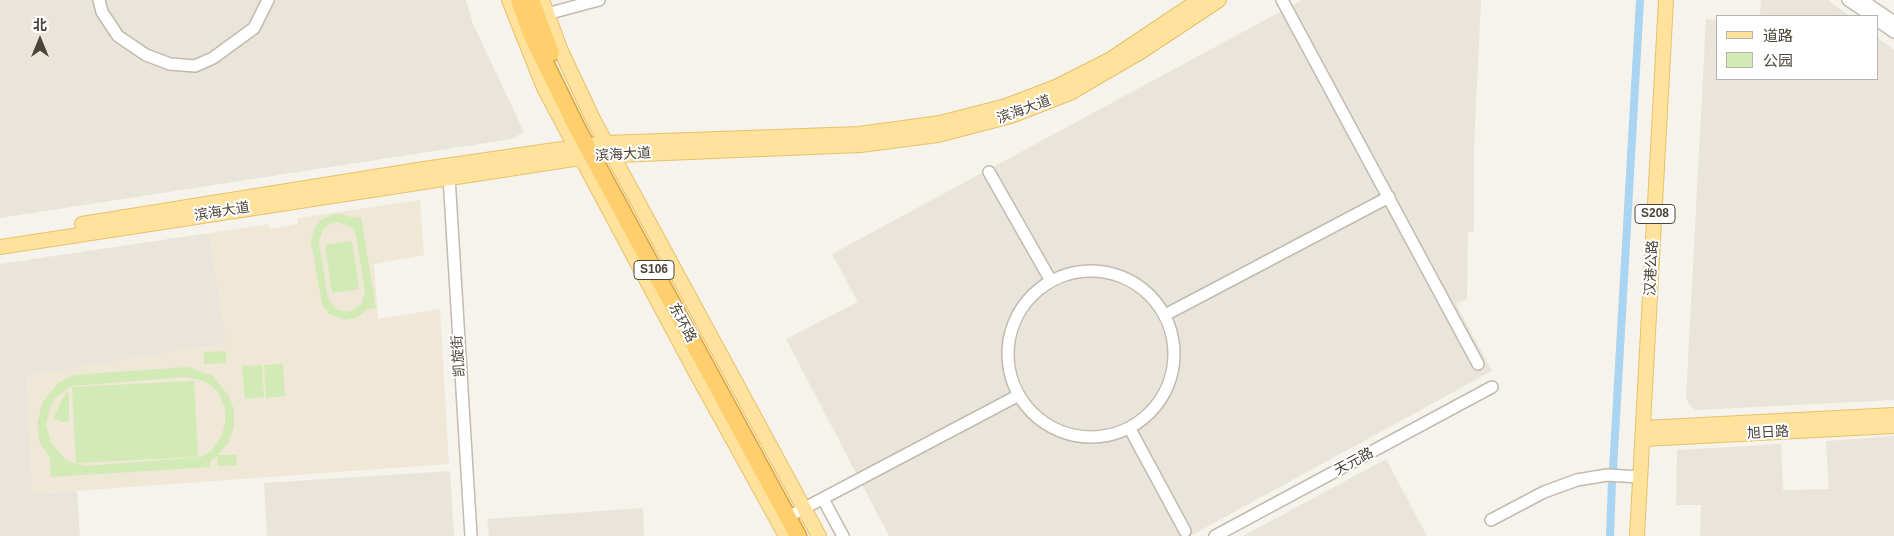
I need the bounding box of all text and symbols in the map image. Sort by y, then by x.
north arrow [15,15,65,65]
legend [1716,15,1879,80]
text: 北 [33,17,47,33]
text: 道路 [1763,27,1793,44]
text: 公园 [1763,52,1793,69]
street label: 滨海大道 [995,93,1053,127]
street label: 滨海大道 [595,145,651,165]
street label: 滨海大道 [193,199,251,225]
road number: S208 [1635,204,1675,223]
street label: 汉港公路 [1642,240,1662,296]
road number: S106 [634,260,674,280]
street label: 东环路 [665,301,699,345]
street label: 凯旋街 [449,334,469,378]
street label: 旭日路 [1747,424,1789,442]
street label: 天元路 [1332,445,1376,479]

